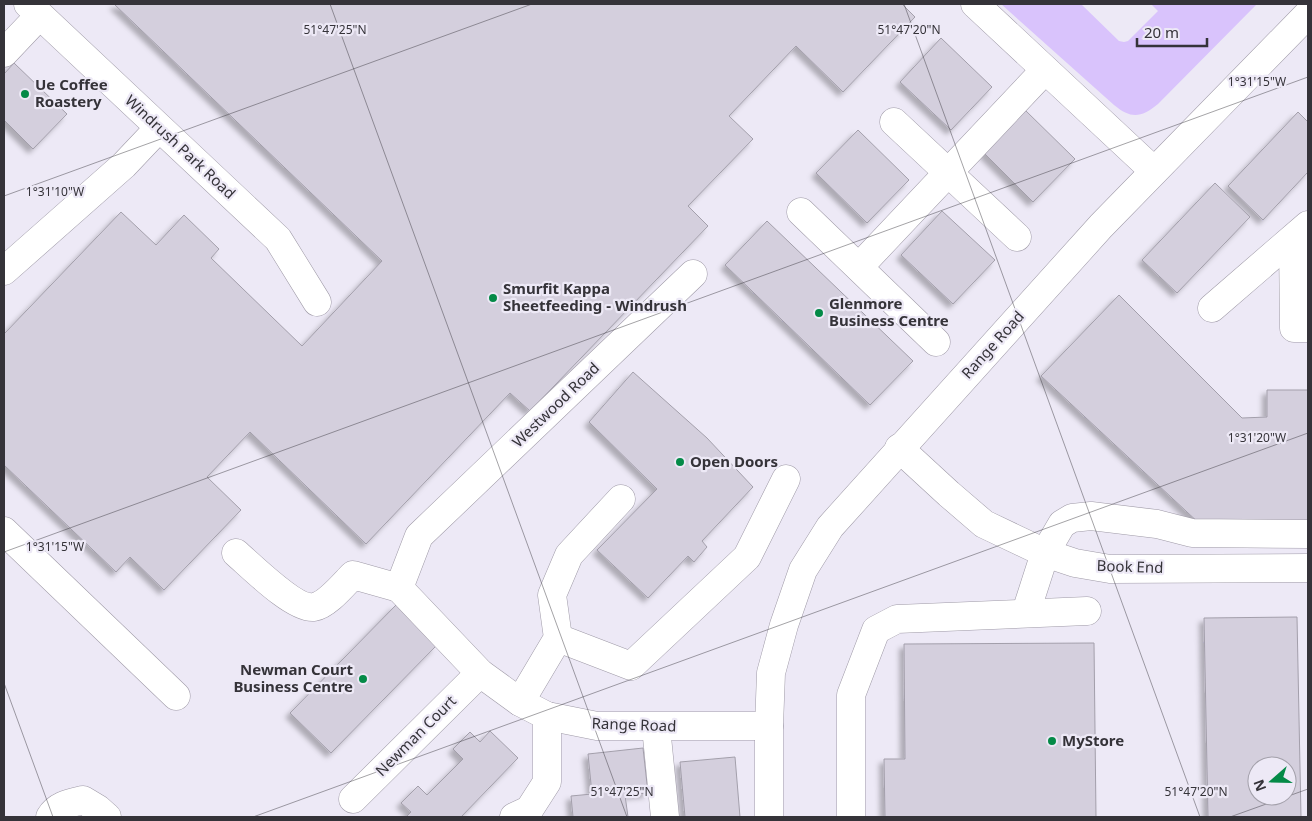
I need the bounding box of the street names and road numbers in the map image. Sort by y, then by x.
street label: Windrush Park Road [121,90,240,203]
street label: Range Road [957,306,1028,382]
street label: Westwood Road [507,358,603,451]
street label: Book End [1096,555,1164,577]
street label: Newman Court [371,690,460,780]
street label: Range Road [591,713,677,735]

